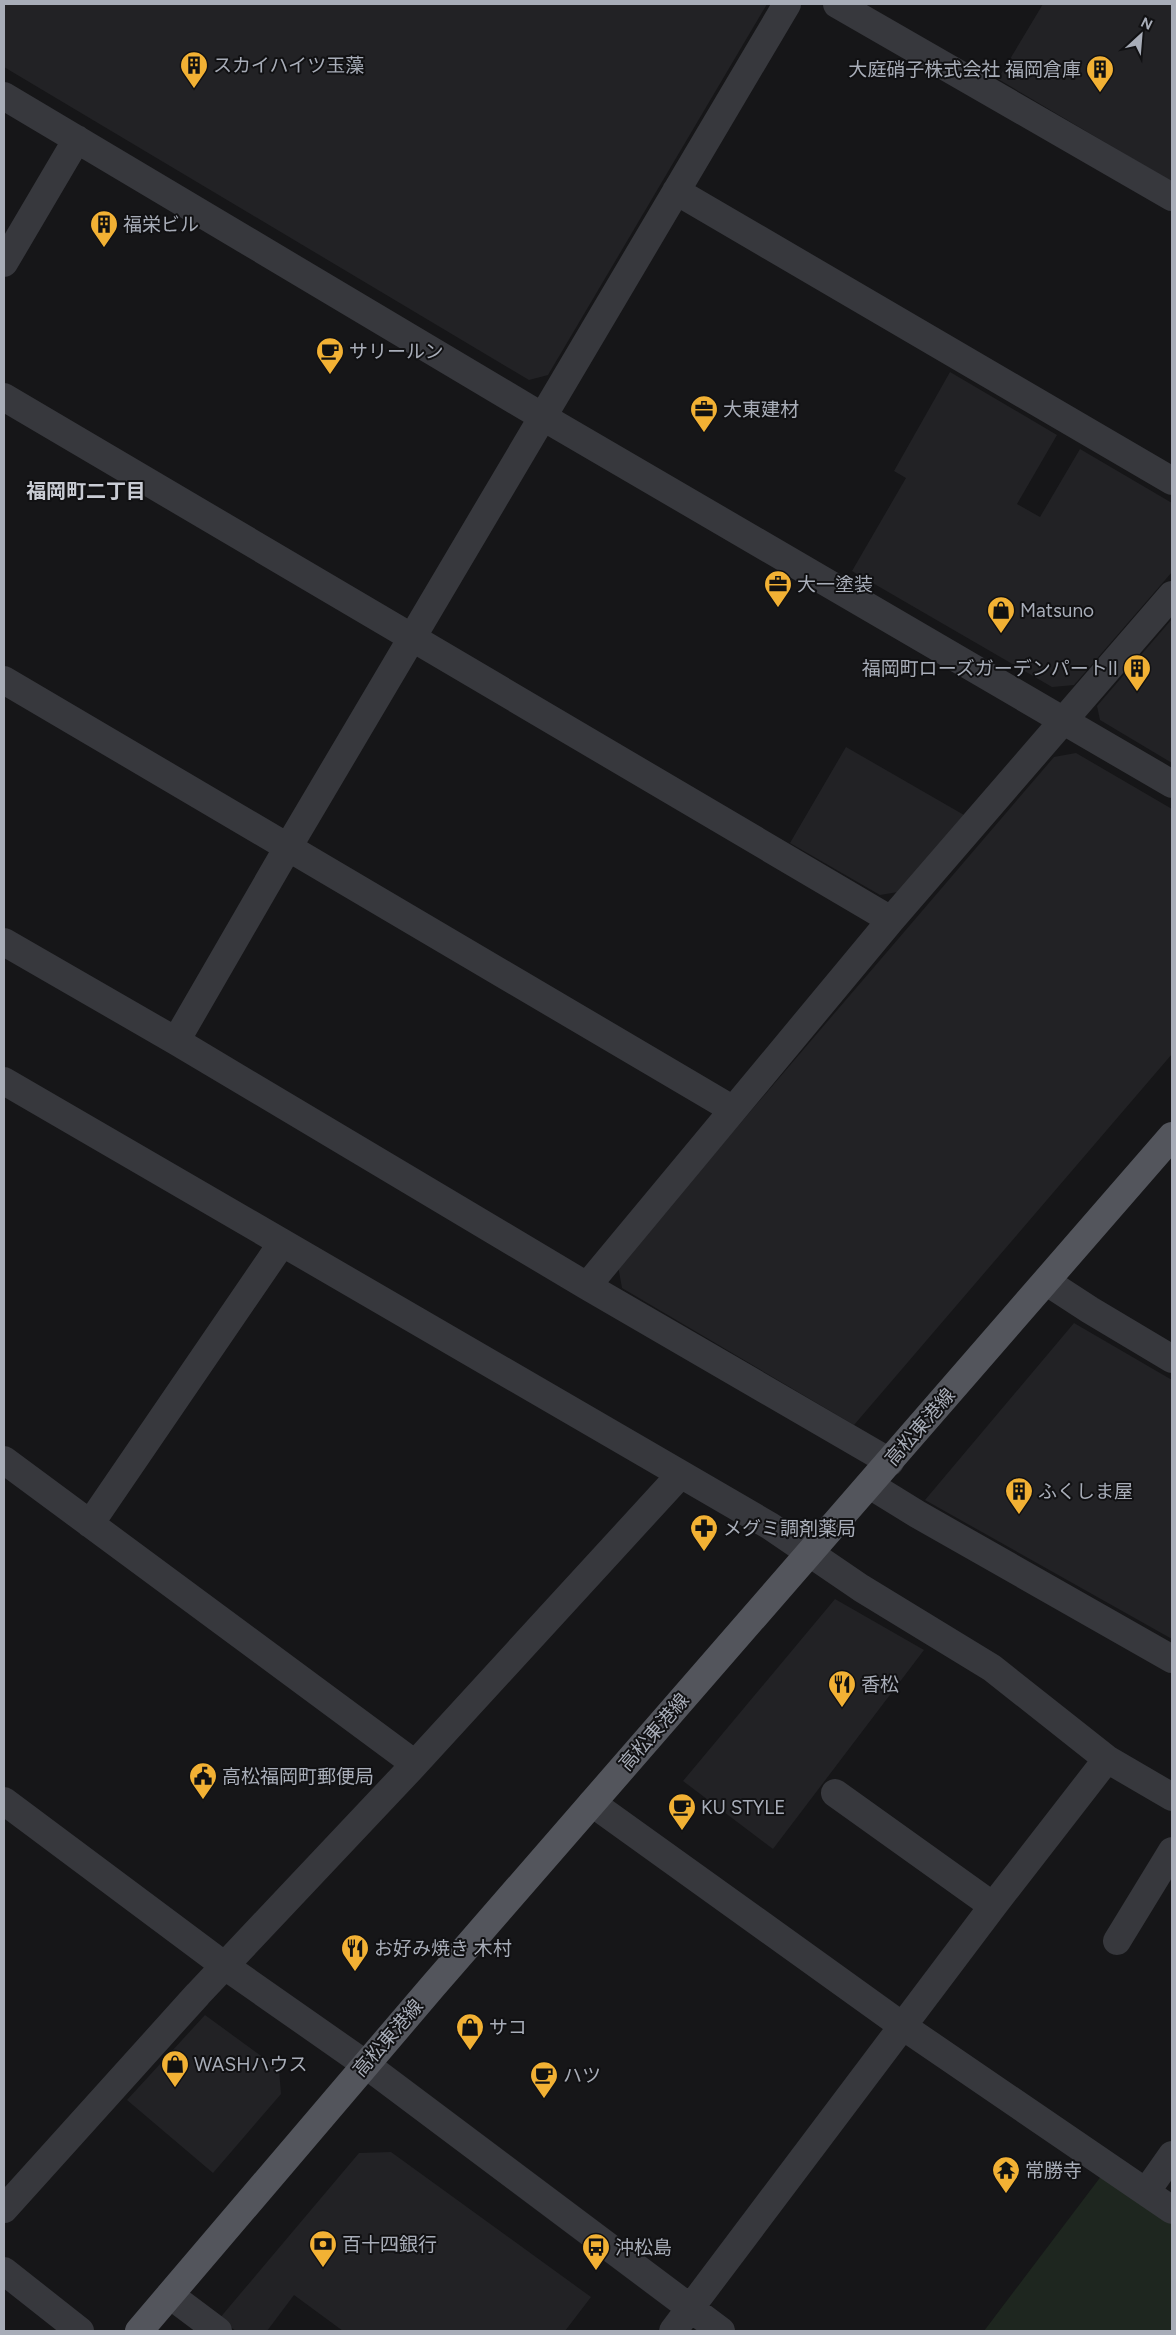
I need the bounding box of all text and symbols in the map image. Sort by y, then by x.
north arrow [1116,10,1166,60]
text: N [1138,14,1155,34]
building icon: スカイハイツ玉藻 [179,50,209,89]
place label: スカイハイツ玉藻 [213,54,364,77]
building icon: 大庭硝子株式会社 福岡倉庫 [1085,54,1115,93]
place label: 大庭硝子株式会社 福岡倉庫 [848,58,1081,81]
building icon: 福栄ビル [89,209,119,248]
place label: 福栄ビル [123,213,199,236]
cafe icon: サリールン [315,336,345,375]
place label: サリールン [349,340,444,363]
office icon: 大東建材 [689,394,719,433]
place label: 大東建材 [723,398,799,421]
district label: 福岡町二丁目 [26,479,146,503]
office icon: 大一塗装 [763,569,793,608]
place label: 大一塗装 [797,573,873,596]
shop icon: Matsuno [986,595,1016,634]
place label: Matsuno [1020,599,1094,622]
building icon: 福岡町ローズガーデンパートII [1122,653,1152,692]
place label: 福岡町ローズガーデンパートII [862,657,1118,680]
street label: 高松東港線 [880,1384,960,1470]
building icon: ふくしま屋 [1004,1476,1034,1515]
place label: ふくしま屋 [1038,1480,1133,1503]
pharmacy icon: メグミ調剤薬局 [689,1513,719,1552]
place label: メグミ調剤薬局 [723,1517,856,1540]
restaurant icon: 香松 [827,1669,857,1708]
place label: 香松 [861,1673,899,1696]
street label: 高松東港線 [614,1689,694,1775]
public building icon: 高松福岡町郵便局 [188,1761,218,1800]
place label: 高松福岡町郵便局 [222,1765,374,1788]
cafe icon: KU STYLE [667,1792,697,1831]
place label: KU STYLE [701,1796,785,1819]
restaurant icon: お好み焼き 木村 [340,1933,370,1972]
place label: お好み焼き 木村 [374,1937,512,1960]
street label: 高松東港線 [348,1995,428,2081]
shop icon: サコ [455,2012,485,2051]
place label: サコ [489,2016,527,2039]
shop icon: WASHハウス [160,2049,190,2088]
place label: WASHハウス [194,2053,307,2076]
cafe icon: ハツ [529,2060,559,2099]
place label: ハツ [563,2064,601,2087]
temple icon: 常勝寺 [991,2155,1021,2194]
place label: 常勝寺 [1025,2159,1082,2182]
bank icon: 百十四銀行 [308,2229,338,2268]
bus stop icon: 沖松島 [581,2232,611,2271]
place label: 百十四銀行 [342,2233,437,2256]
place label: 沖松島 [615,2236,672,2259]

